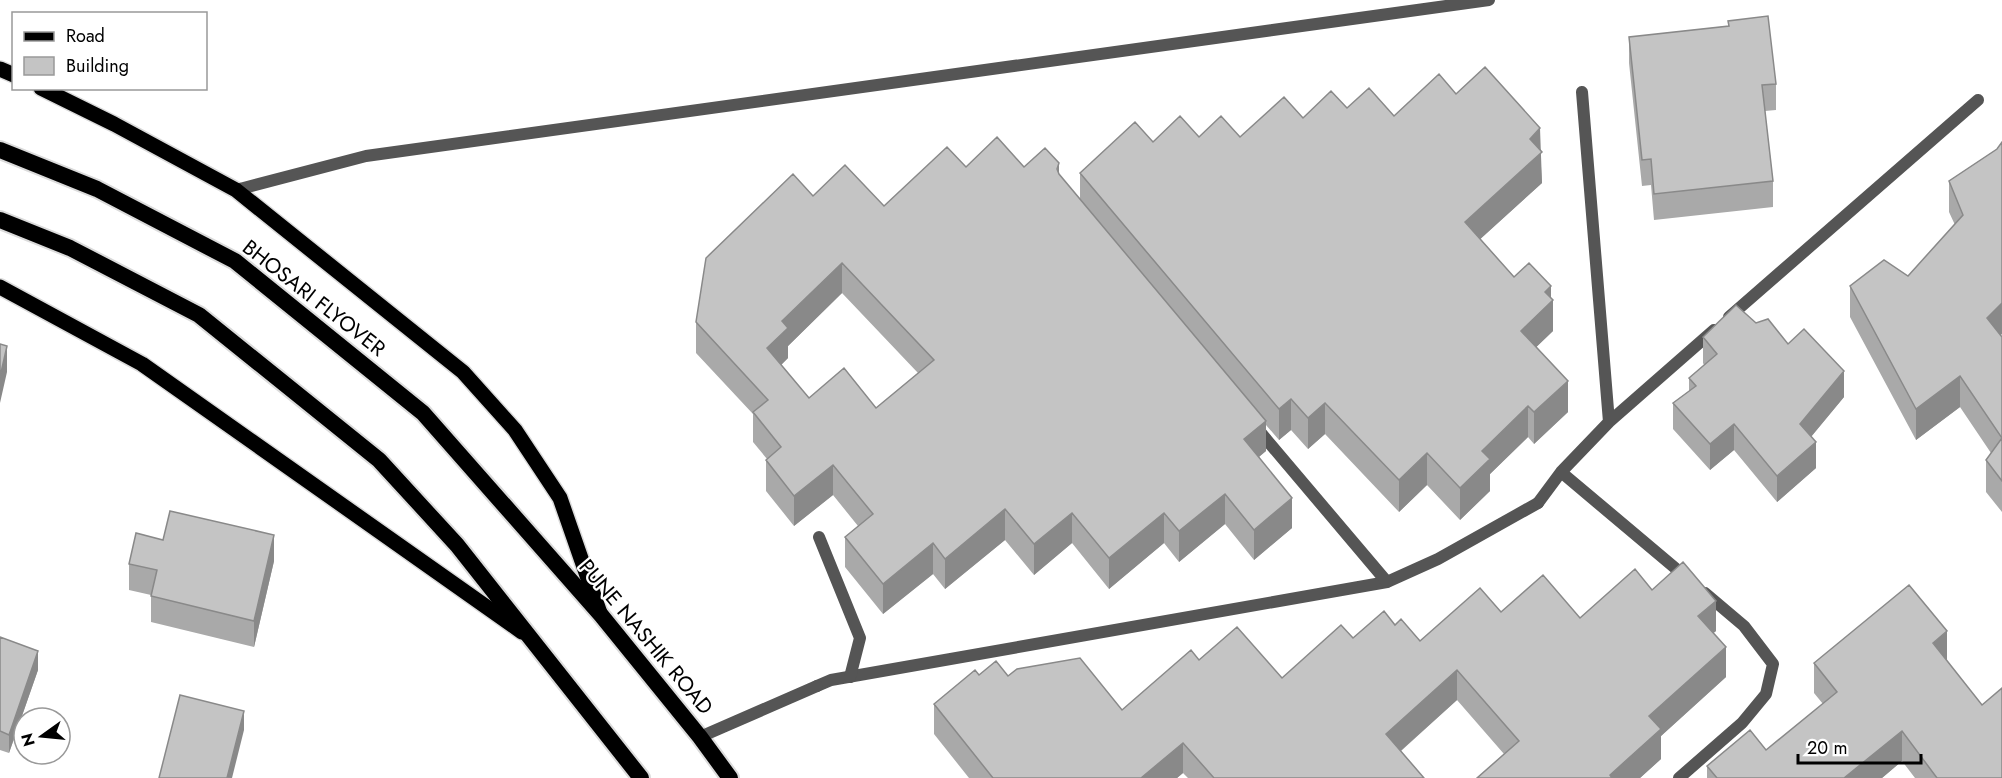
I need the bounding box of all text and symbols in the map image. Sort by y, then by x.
legend [12,12,207,90]
text: Road [66,23,105,49]
text: Building [66,53,129,79]
street label: BHOSARI FLYOVER [236,233,392,364]
street label: PUNE NASHIK ROAD [572,553,720,721]
north arrow [12,706,72,766]
scale bar [1798,727,1921,765]
text: N [15,731,41,749]
text: 20 m [1807,735,1847,761]

